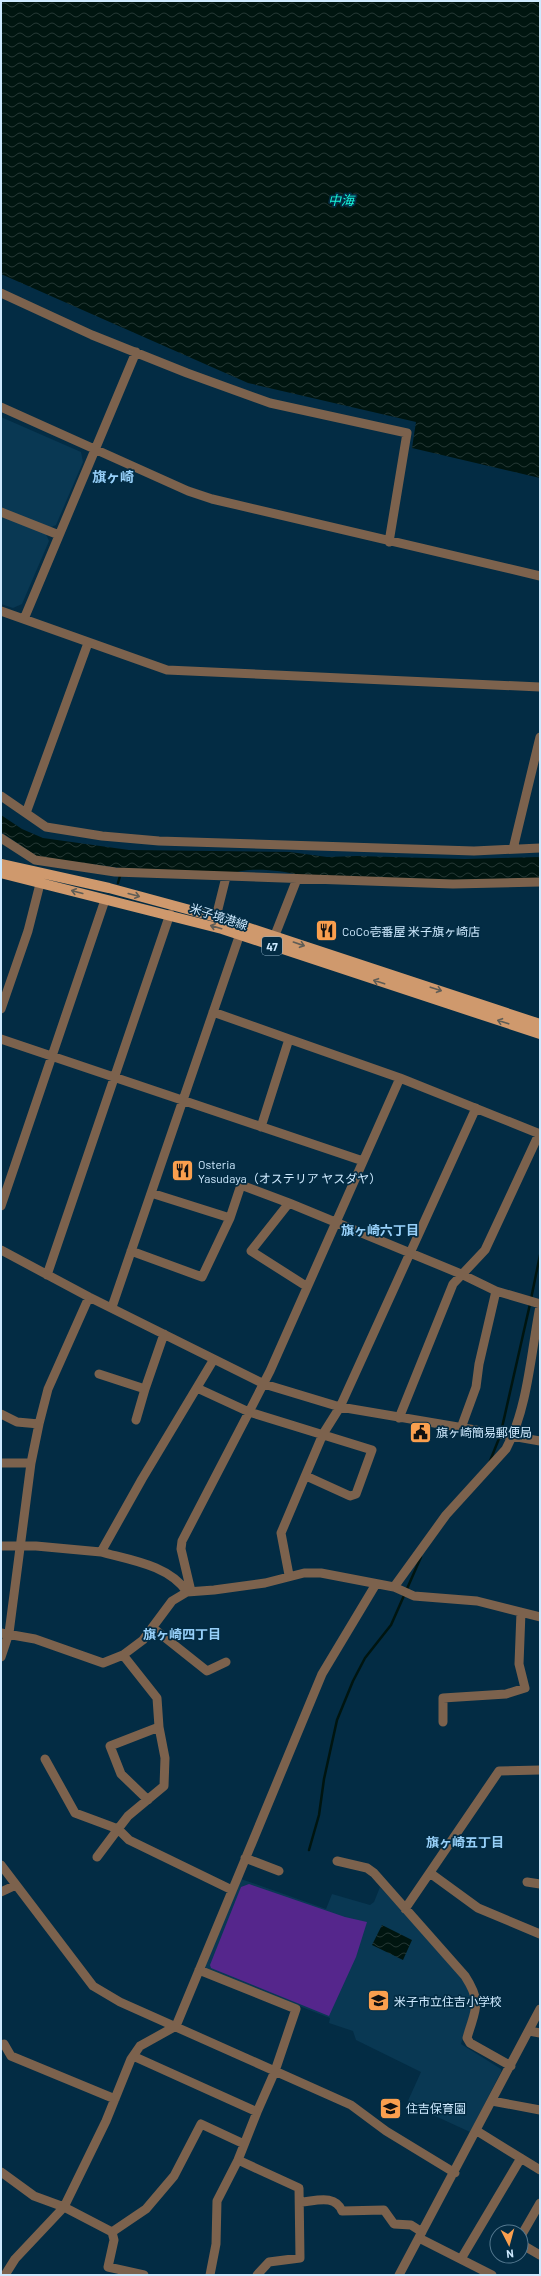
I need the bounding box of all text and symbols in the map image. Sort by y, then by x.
water label: 中海 [328,192,356,208]
district label: 旗ヶ崎 [92,468,134,485]
one-way arrow [70,888,83,895]
one-way arrow [128,892,141,899]
street label: 米子境港線 [188,900,250,932]
restaurant icon: CoCo壱番屋 米子旗ヶ崎店 [313,918,339,944]
one-way arrow [210,923,223,930]
place label: CoCo壱番屋 米子旗ヶ崎店 [342,924,480,938]
road number: 47 [262,937,282,955]
one-way arrow [293,940,305,948]
one-way arrow [373,978,386,985]
one-way arrow [430,986,442,994]
one-way arrow [497,1018,510,1025]
place label: Osteria Yasudaya（オステリア ヤスダヤ） [198,1157,381,1185]
restaurant icon: Osteria Yasudaya（オステリア ヤスダヤ） [169,1158,195,1184]
district label: 旗ヶ崎六丁目 [341,1222,419,1238]
public building icon: 旗ヶ崎簡易郵便局 [407,1419,433,1445]
place label: 旗ヶ崎簡易郵便局 [436,1425,532,1439]
district label: 旗ヶ崎四丁目 [143,1626,221,1642]
district label: 旗ヶ崎五丁目 [426,1834,504,1850]
school or university icon: 米子市立住吉小学校 [365,1988,391,2014]
place label: 米子市立住吉小学校 [394,1994,502,2008]
school or university icon: 住吉保育園 [378,2095,404,2121]
place label: 住吉保育園 [406,2101,466,2115]
north arrow [489,2224,529,2264]
text: N [506,2248,514,2261]

